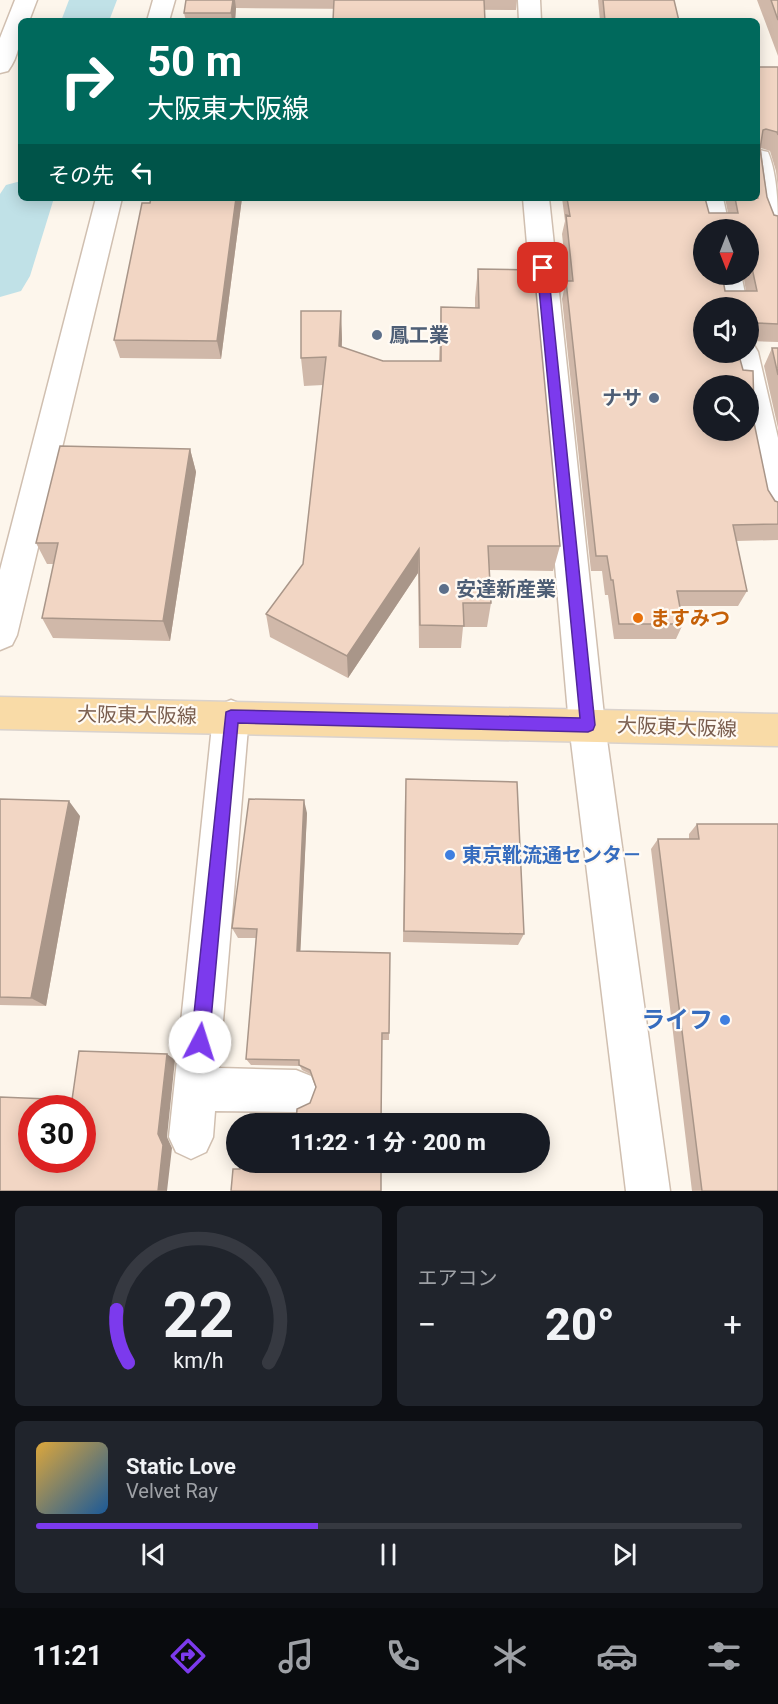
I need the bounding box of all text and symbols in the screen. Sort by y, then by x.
text: 50 m [147,37,242,86]
icon: right [48,42,126,120]
text: 大阪東大阪線 [147,93,309,125]
icon: left [126,156,159,189]
text: その先 [48,163,114,188]
north arrow [693,219,759,285]
map controls [693,219,759,441]
pin [517,242,568,293]
icon: arrive [526,251,559,284]
button: sound [693,297,759,363]
place label: 鳳工業 [389,323,449,347]
marker: 鳳工業 [370,328,384,342]
button: search [693,375,759,441]
place label: ナサ [602,386,642,410]
marker: ナサ [647,391,661,405]
place label: 安達新産業 [456,577,556,601]
marker: 安達新産業 [437,582,451,596]
place label: ますみつ [650,606,730,630]
marker: ますみつ [631,611,645,625]
street label: 大阪東大阪線 [77,702,197,728]
street label: 大阪東大阪線 [617,713,737,741]
place label: 東京靴流通センタ－ [462,843,642,867]
marker: 東京靴流通センタ－ [443,848,457,862]
place label: ライフ [641,1006,713,1034]
position arrow [168,1010,232,1074]
marker: ライフ [718,1013,732,1027]
speed limit sign: 30 [18,1095,96,1173]
text: 11:22 · 1 分 · 200 m [290,1130,486,1155]
text: エアコン [418,1266,498,1290]
text: 22 [162,1279,234,1352]
text: 20° [545,1298,615,1351]
text: − [418,1305,436,1344]
text: + [723,1305,742,1344]
text: km/h [173,1348,223,1373]
text: Static Love [126,1454,236,1479]
text: Velvet Ray [126,1479,218,1503]
icon: previous [137,1538,170,1571]
icon: pause [372,1538,405,1571]
icon: next [608,1538,641,1571]
icon: directions [167,1635,209,1677]
icon: music [275,1635,317,1677]
icon: phone [382,1635,424,1677]
icon: climate [489,1635,531,1677]
icon: car [596,1635,638,1677]
icon: filters [703,1635,745,1677]
text: 11:21 [33,1640,102,1672]

